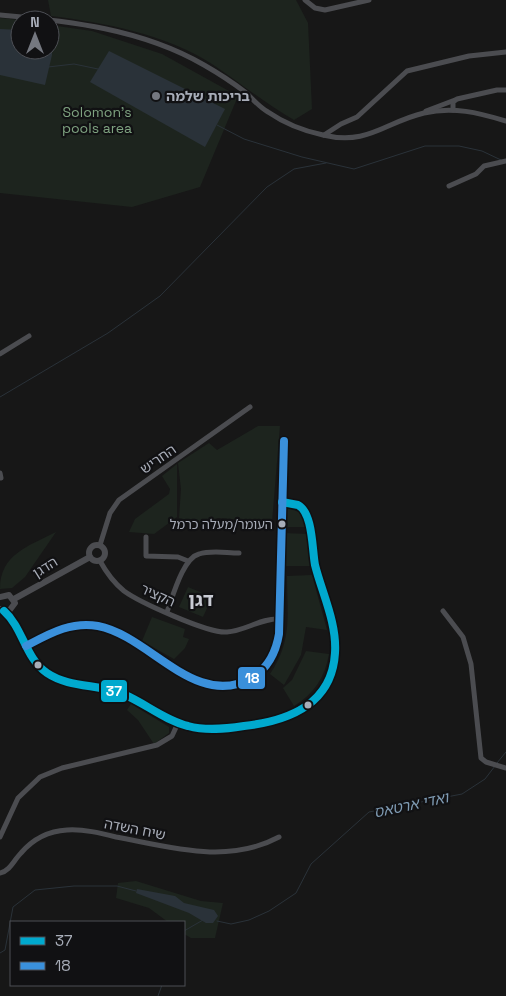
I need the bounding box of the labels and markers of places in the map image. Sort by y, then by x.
place label: בריכות שלמה [166,87,250,105]
marker: בריכות שלמה [150,90,162,102]
place label: העומר/מעלה כרמל [170,516,273,533]
marker: העומר/מעלה כרמל [277,519,287,529]
unlabelled marker [33,660,43,670]
unlabelled marker [303,700,313,710]

